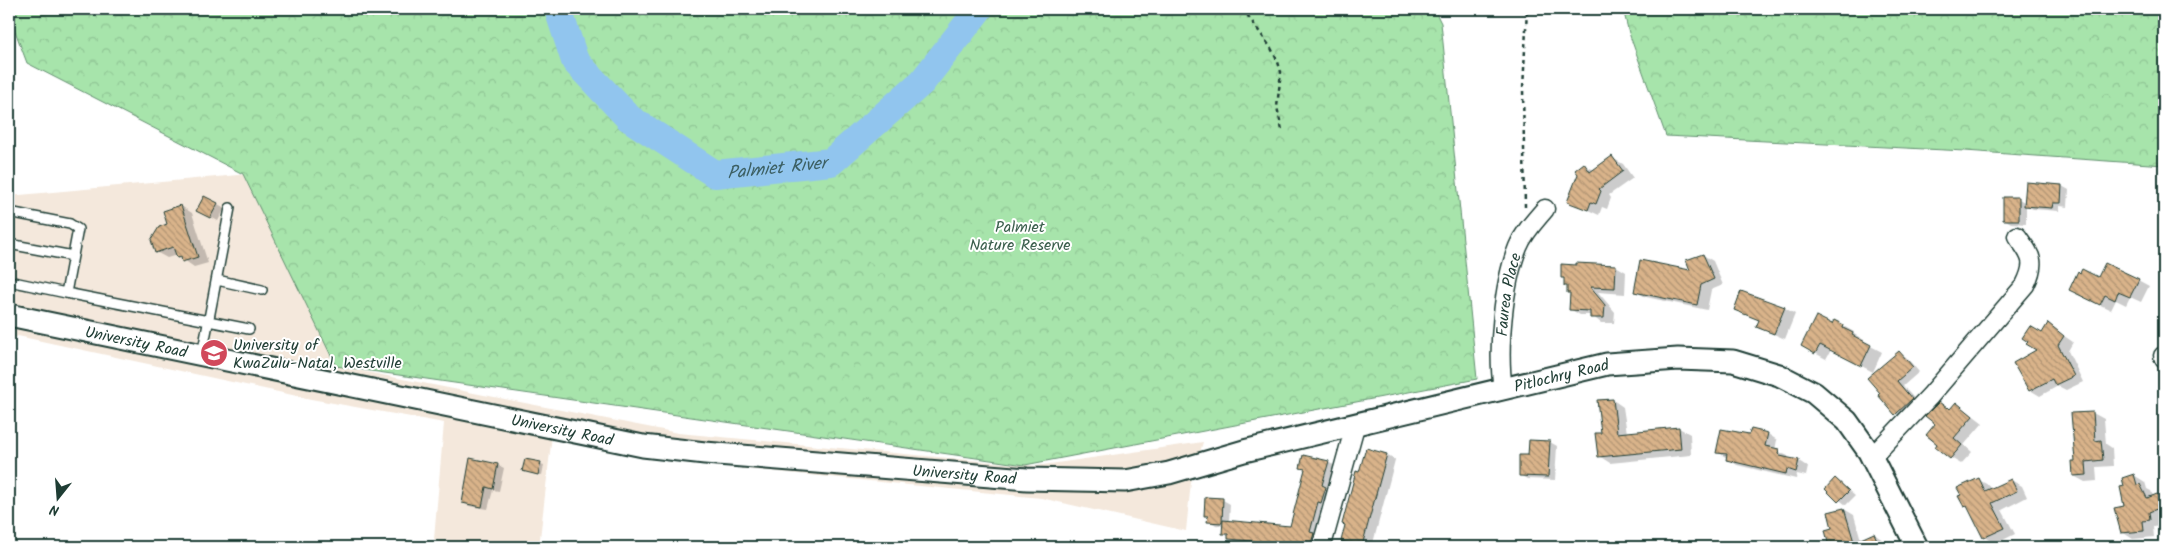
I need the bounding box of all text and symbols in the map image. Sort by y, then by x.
water label: Palmiet River [726,149,832,189]
park label: Palmiet Nature Reserve [970,215,1070,258]
street label: Faurea Place [1490,250,1529,337]
street label: University Road [83,320,190,366]
place label: University of KwaZulu-Natal, Westville [233,333,402,376]
school or university icon: University of KwaZulu-Natal, Westville [199,338,229,368]
street label: Pitlochry Road [1512,353,1613,400]
street label: University Road [509,408,616,454]
street label: University Road [911,459,1018,492]
north arrow [32,474,82,524]
text: N [47,498,62,521]

